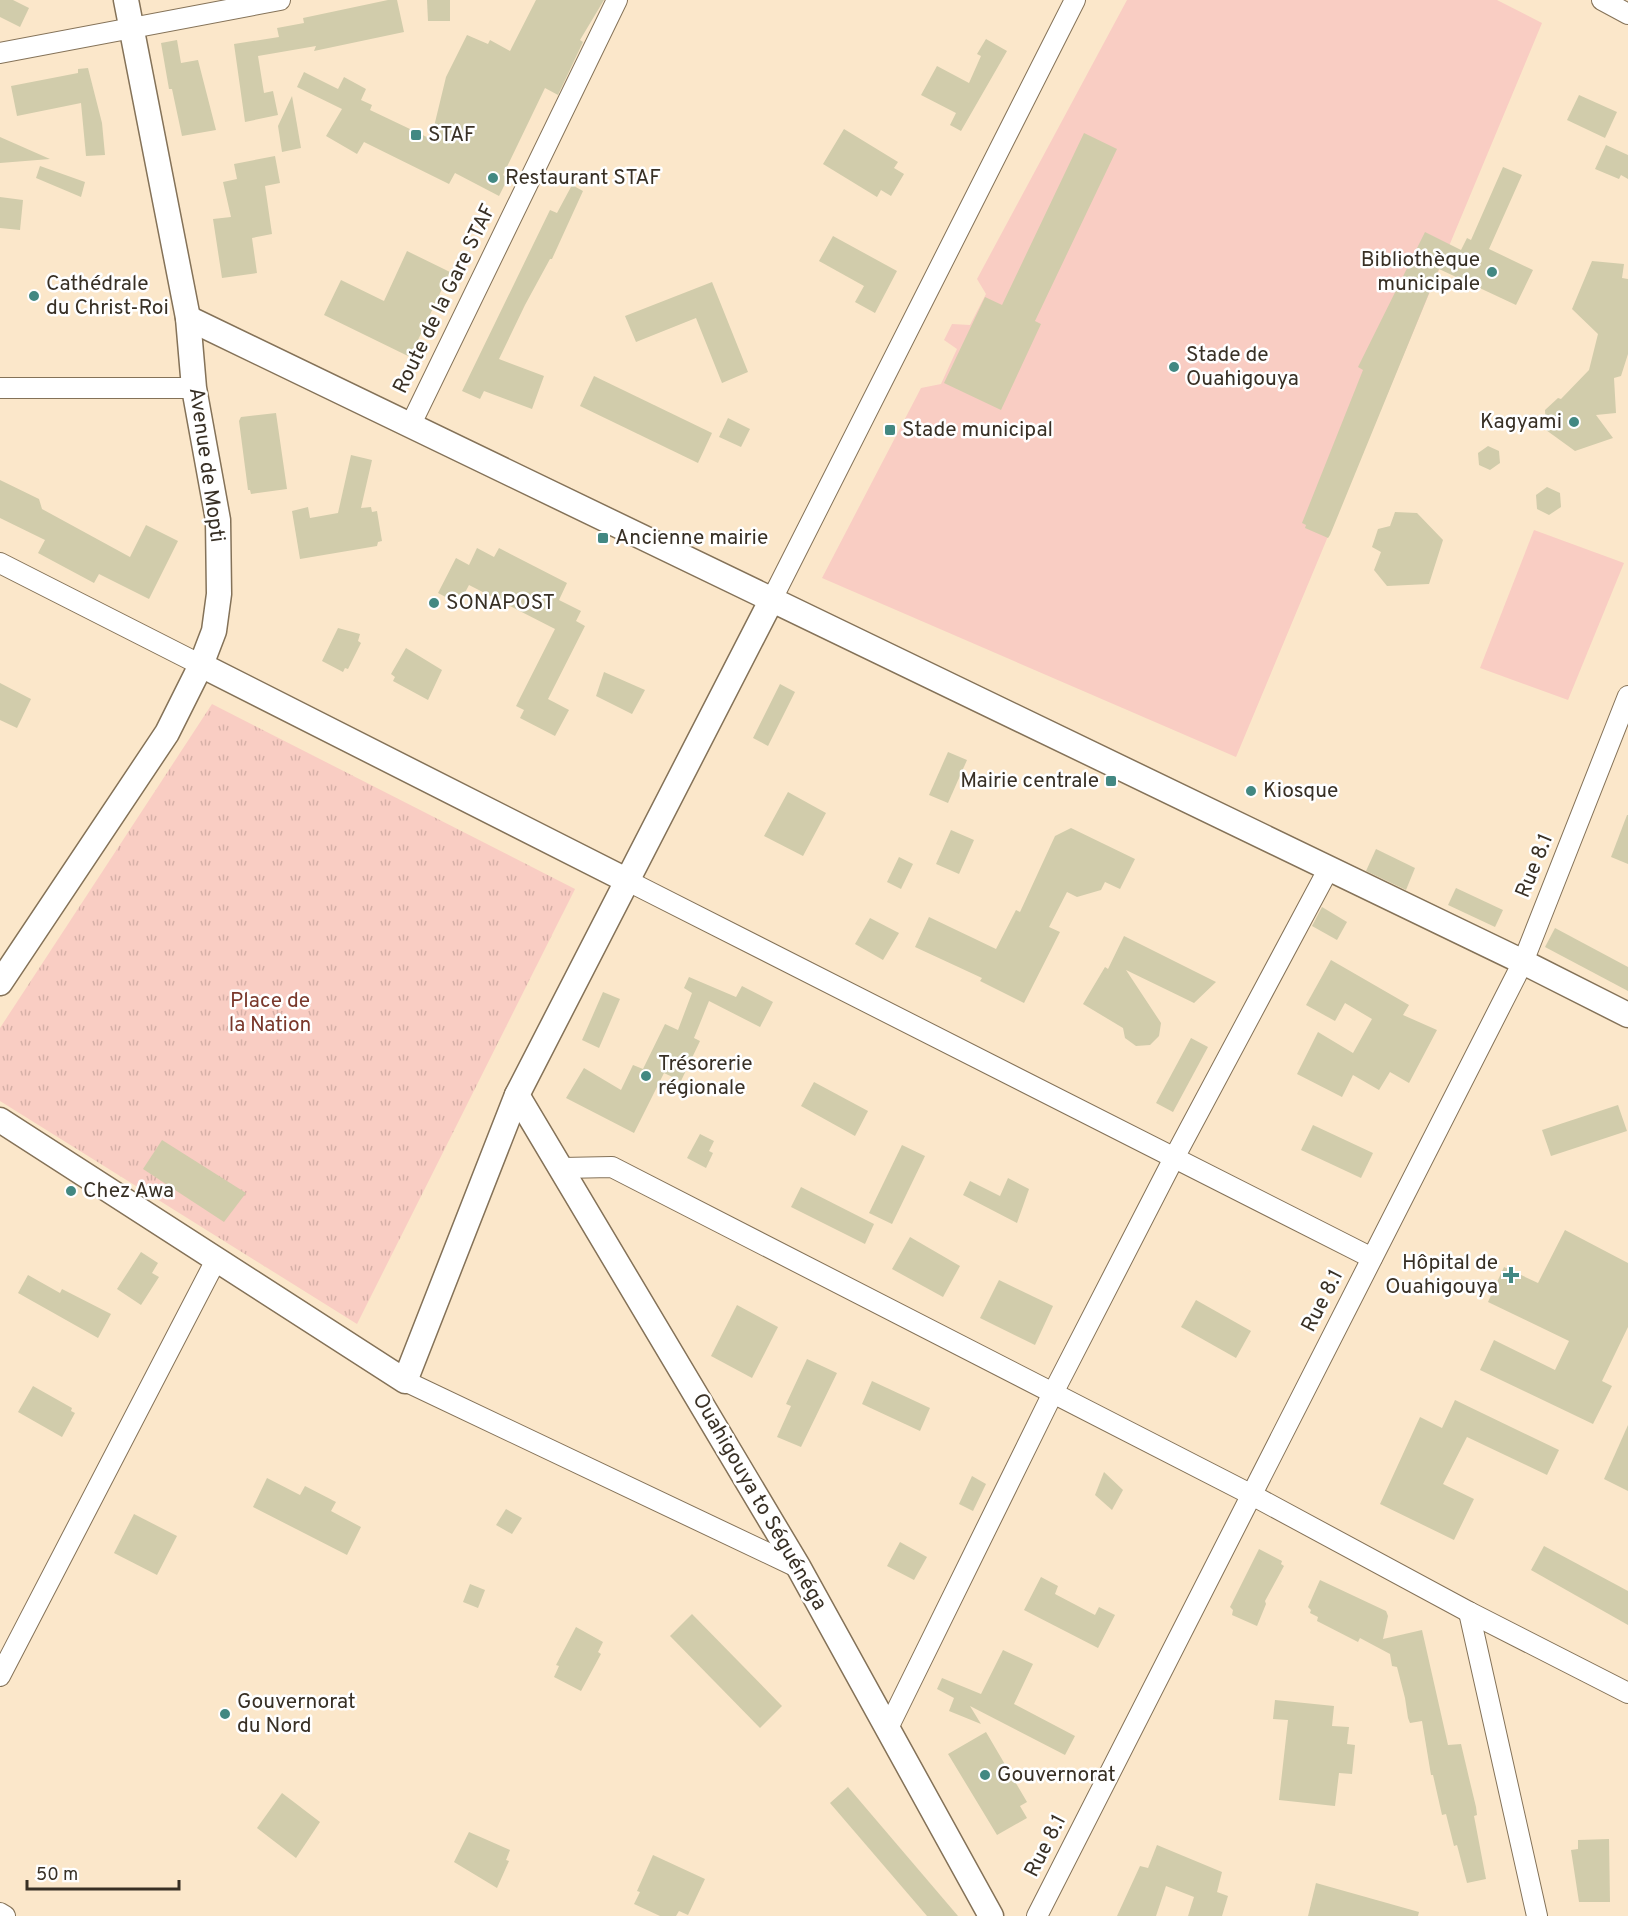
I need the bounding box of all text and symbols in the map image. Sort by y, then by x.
place label: STAF [428,122,476,149]
marker: STAF [409,128,423,142]
place label: Restaurant STAF [505,165,661,192]
marker: Restaurant STAF [486,171,500,185]
street label: Route de la Gare STAF [387,200,503,398]
place label: Bibliothèque municipale [1361,247,1480,298]
marker: Bibliothèque municipale [1485,265,1499,279]
place label: Cathédrale du Christ-Roi [46,271,169,322]
marker: Cathédrale du Christ-Roi [27,289,41,303]
place label: Stade de Ouahigouya [1186,342,1299,393]
marker: Stade de Ouahigouya [1167,360,1181,374]
street label: Avenue de Mopti [182,386,230,544]
place label: Kagyami [1480,409,1562,436]
marker: Kagyami [1567,415,1581,429]
place label: Stade municipal [902,417,1053,444]
marker: Stade municipal [883,423,897,437]
place label: Ancienne mairie [615,525,768,552]
marker: Ancienne mairie [596,531,610,545]
place label: SONAPOST [446,590,555,617]
marker: SONAPOST [427,596,441,610]
place label: Mairie centrale [960,768,1099,795]
marker: Mairie centrale [1104,774,1118,788]
place label: Kiosque [1263,778,1338,805]
marker: Kiosque [1244,784,1258,798]
street label: Rue 8.1 [1510,830,1560,902]
park label: Place de la Nation [229,988,311,1039]
place label: Trésorerie régionale [658,1051,752,1102]
marker: Trésorerie régionale [639,1069,653,1083]
place label: Chez Awa [83,1178,174,1205]
marker: Chez Awa [64,1184,78,1198]
place label: Hôpital de Ouahigouya [1385,1250,1498,1301]
street label: Rue 8.1 [1296,1265,1350,1337]
marker: Hôpital de Ouahigouya [1502,1266,1520,1284]
street label: Ouahigouya to Séguénéga [686,1388,832,1616]
place label: Gouvernorat du Nord [237,1689,356,1740]
marker: Gouvernorat du Nord [218,1707,232,1721]
place label: Gouvernorat [997,1762,1116,1789]
marker: Gouvernorat [978,1768,992,1782]
street label: Rue 8.1 [1019,1810,1073,1882]
scale bar [27,1853,178,1891]
text: 50 m [36,1864,78,1887]

